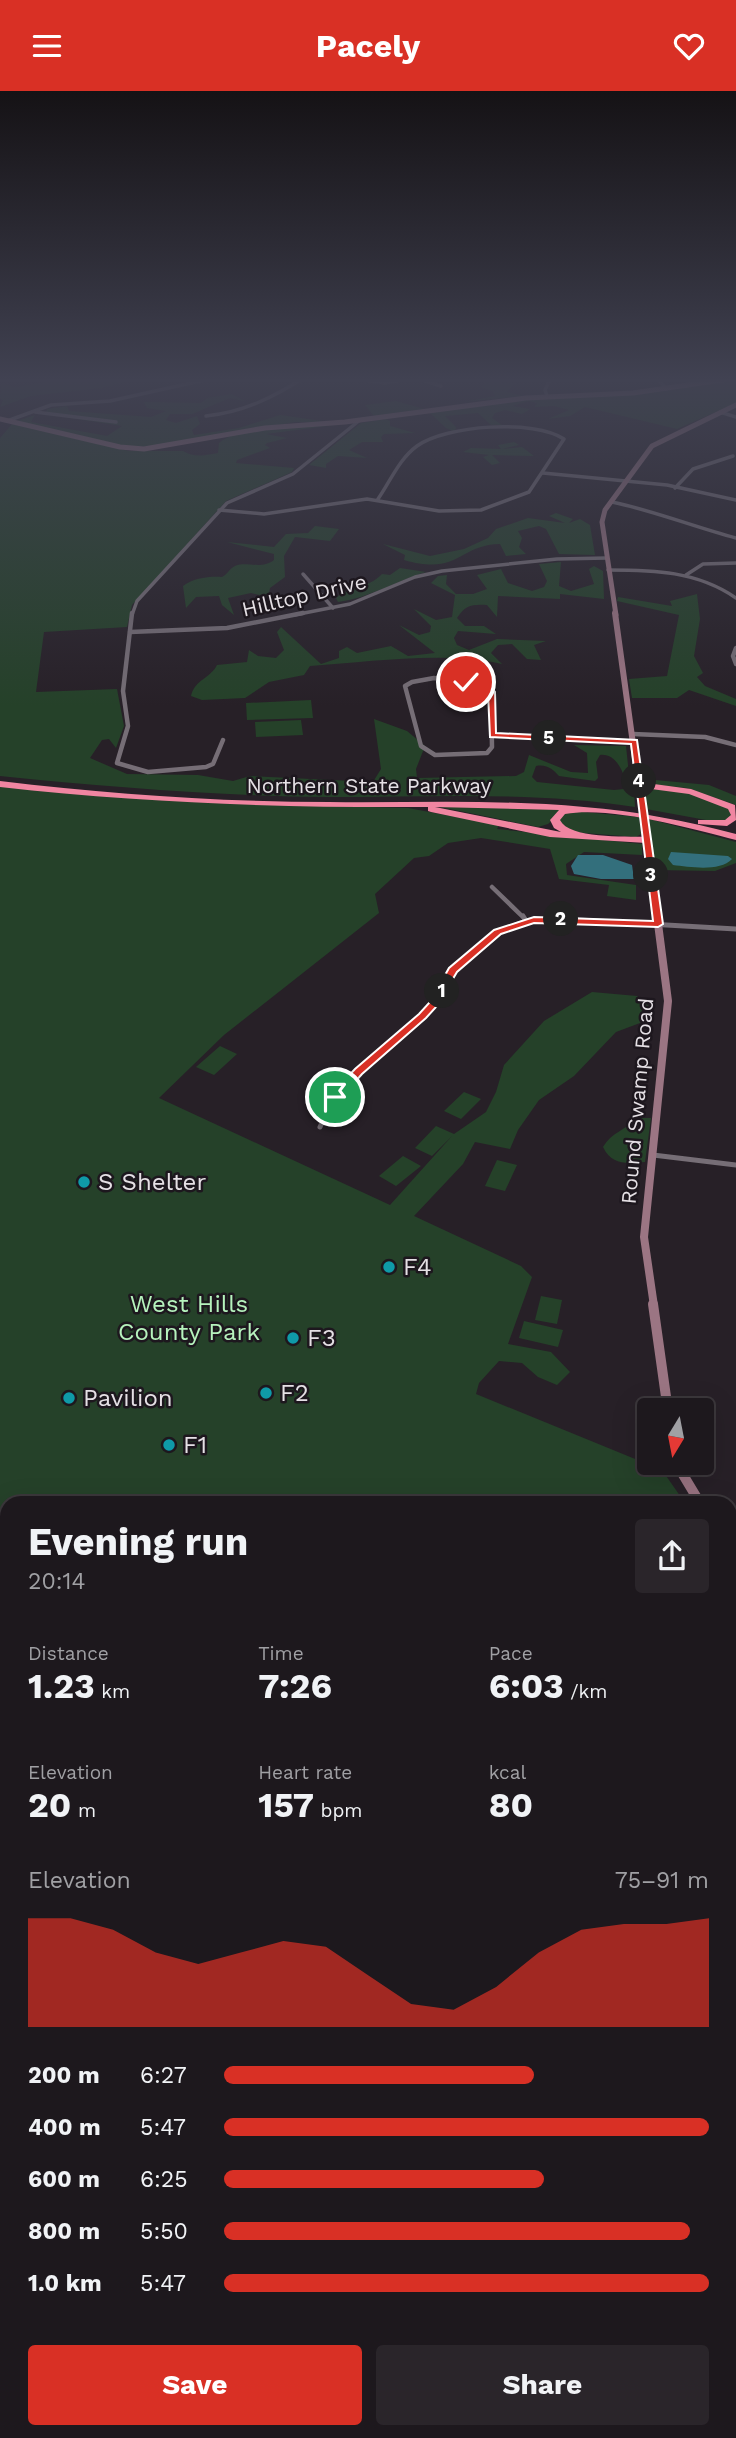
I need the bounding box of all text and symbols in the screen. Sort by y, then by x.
icon: menu [28,27,66,65]
text: Pacely [316,27,420,65]
icon: heart [670,27,708,65]
street label: Hilltop Drive [239,568,369,622]
pin [436,652,496,712]
icon: check [447,663,485,701]
pin: 5 [532,721,566,755]
text: 5 [543,726,554,749]
pin: 4 [622,763,656,799]
text: 4 [632,769,645,792]
street label: Northern State Parkway [247,773,492,798]
pin: 3 [634,857,668,893]
text: 3 [645,863,656,886]
pin: 2 [544,901,578,937]
text: 2 [555,907,566,930]
pin: 1 [424,974,460,1009]
text: 1 [437,979,446,1002]
street label: Round Swamp Road [616,997,658,1205]
pin [305,1067,365,1127]
icon: arrive [316,1078,354,1116]
place label: S Shelter [98,1168,206,1196]
marker: S Shelter [76,1174,92,1190]
place label: F4 [403,1253,432,1281]
marker: F4 [381,1259,397,1275]
park label: West Hills County Park [118,1290,260,1346]
place label: F3 [307,1324,336,1352]
marker: F3 [285,1330,301,1346]
place label: F2 [280,1379,309,1407]
place label: Pavilion [83,1384,173,1412]
marker: F2 [258,1385,274,1401]
marker: Pavilion [61,1390,77,1406]
north arrow [637,1398,714,1475]
map controls [637,1398,714,1475]
place label: F1 [183,1431,207,1459]
marker: F1 [161,1437,177,1453]
button: share [635,1519,709,1593]
text: Evening run [28,1520,248,1564]
text: 20:14 [28,1568,86,1595]
text: Distance [28,1642,109,1665]
text: Time [258,1642,304,1665]
text: Pace [489,1642,533,1665]
text: 1.23 [28,1665,95,1707]
text: 7:26 [258,1665,332,1707]
text: 6:03 [489,1665,564,1707]
text: km [95,1680,130,1703]
text: /km [564,1680,607,1703]
text: Elevation [28,1761,113,1784]
text: Heart rate [258,1761,352,1784]
text: kcal [489,1761,526,1784]
text: 20 [28,1784,71,1826]
text: 157 [258,1784,314,1826]
text: 80 [489,1784,533,1826]
text: m [71,1799,96,1822]
text: bpm [314,1799,362,1822]
text: Elevation [28,1867,131,1894]
text: 75–91 m [615,1867,709,1894]
text: 200 m [28,2062,100,2089]
text: 6:27 [140,2062,187,2089]
text: 400 m [28,2114,101,2141]
text: 5:47 [140,2114,186,2141]
text: 600 m [28,2166,100,2193]
text: 6:25 [140,2166,188,2193]
text: 800 m [28,2218,100,2245]
text: 5:50 [140,2218,188,2245]
text: 1.0 km [28,2270,102,2297]
text: 5:47 [140,2270,186,2297]
button: Save [28,2345,362,2425]
button: Share [376,2345,709,2425]

